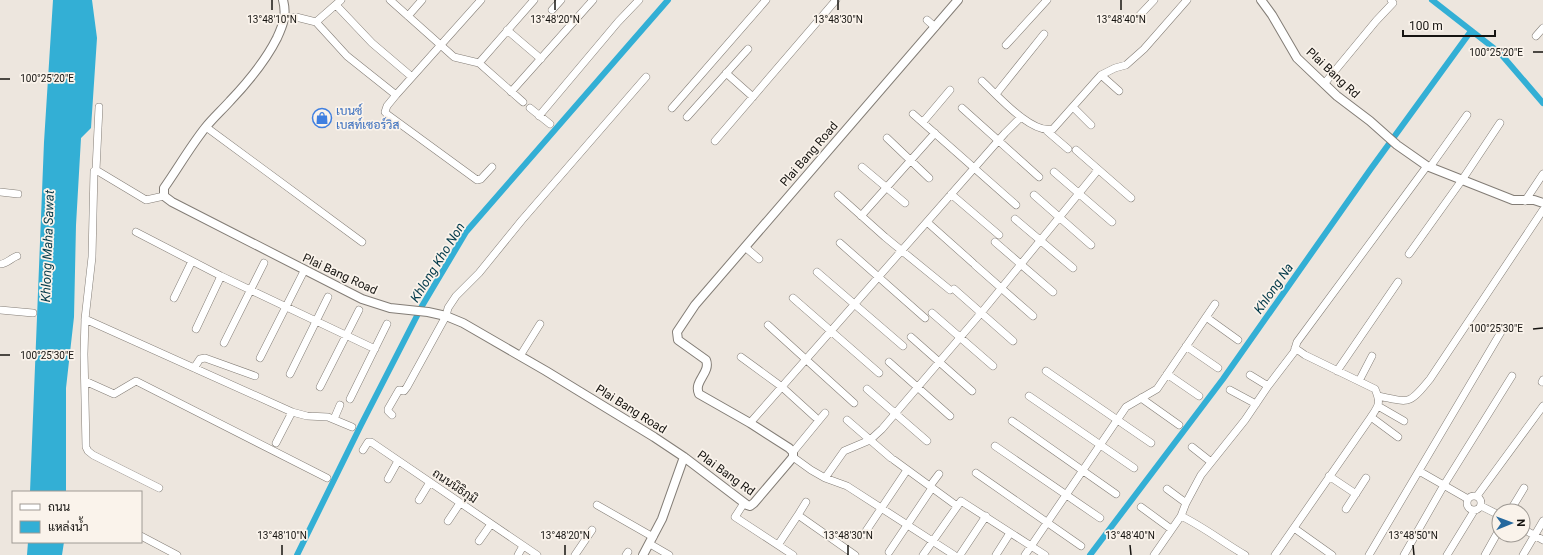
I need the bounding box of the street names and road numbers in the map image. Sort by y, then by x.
street label: Plai Bang Rd [1304,45,1362,101]
street label: Plai Bang Road [777,119,841,189]
street label: Plai Bang Road [300,251,380,297]
street label: Plai Bang Road [593,382,669,436]
street label: Plai Bang Rd [695,448,757,498]
street label: ถนนนิธิภุมิ [429,466,480,508]

